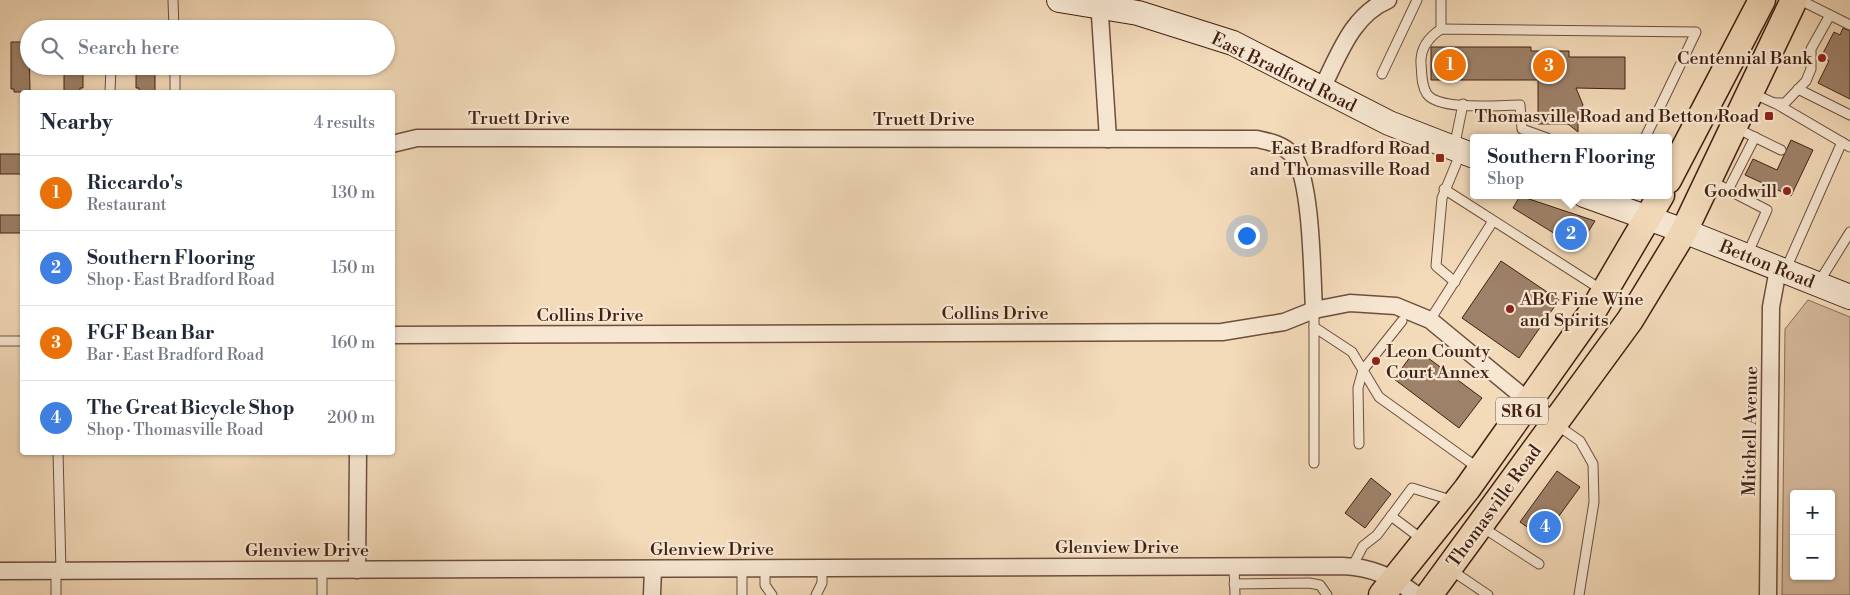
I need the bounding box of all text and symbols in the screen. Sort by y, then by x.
search box [20,20,395,75]
street label: East Bradford Road [1207,27,1361,118]
icon: search [38,34,66,62]
text: Search here [78,36,179,60]
pin: 1 [1434,46,1466,84]
pin: 3 [1533,47,1565,85]
place label: Centennial Bank [1677,47,1814,70]
marker: Centennial Bank [1816,52,1828,64]
place label: Thomasville Road and Betton Road [1475,105,1760,128]
street label: Truett Drive [468,107,570,130]
street label: Truett Drive [873,108,975,131]
text: Nearby [40,110,113,136]
marker: Thomasville Road and Betton Road [1763,110,1775,122]
text: 4 results [314,113,375,133]
popup [1470,134,1672,199]
place label: East Bradford Road and Thomasville Road [1250,137,1431,181]
text: Southern Flooring [1487,145,1655,169]
marker: East Bradford Road and Thomasville Road [1434,152,1446,164]
text: Shop [1487,169,1524,189]
text: Riccardo's [87,171,183,195]
place label: Goodwill [1704,180,1778,203]
text: 1 [52,183,60,203]
text: 130 m [331,183,375,203]
marker: Goodwill [1781,185,1793,197]
text: Restaurant [87,195,166,215]
pin: 2 [1555,215,1587,253]
your location [1234,223,1260,249]
street label: Betton Road [1715,235,1818,294]
text: Southern Flooring [87,246,255,270]
text: 2 [51,258,61,278]
text: 150 m [331,258,375,278]
text: Shop · East Bradford Road [87,270,274,290]
place label: ABC Fine Wine and Spirits [1519,288,1644,332]
street label: Collins Drive [941,302,1049,325]
marker: ABC Fine Wine and Spirits [1504,303,1516,315]
street label: Collins Drive [536,304,644,327]
text: FGF Bean Bar [87,321,215,345]
text: 3 [51,333,61,353]
text: 160 m [331,333,375,353]
place label: Leon County Court Annex [1386,340,1490,384]
text: Bar · East Bradford Road [87,345,264,365]
marker: Leon County Court Annex [1370,355,1382,367]
street label: Mitchell Avenue [1738,366,1763,496]
text: The Great Bicycle Shop [87,396,295,420]
road number: SR 61 [1496,398,1548,424]
text: 4 [51,408,61,428]
text: 200 m [327,408,375,428]
text: Shop · Thomasville Road [87,420,263,440]
street label: Thomasville Road [1442,440,1547,572]
map controls [1790,490,1835,580]
button: + [1790,490,1835,535]
pin: 4 [1529,508,1561,546]
button: − [1790,535,1835,580]
street label: Glenview Drive [1055,536,1179,559]
street label: Glenview Drive [650,538,774,561]
street label: Glenview Drive [245,539,369,562]

